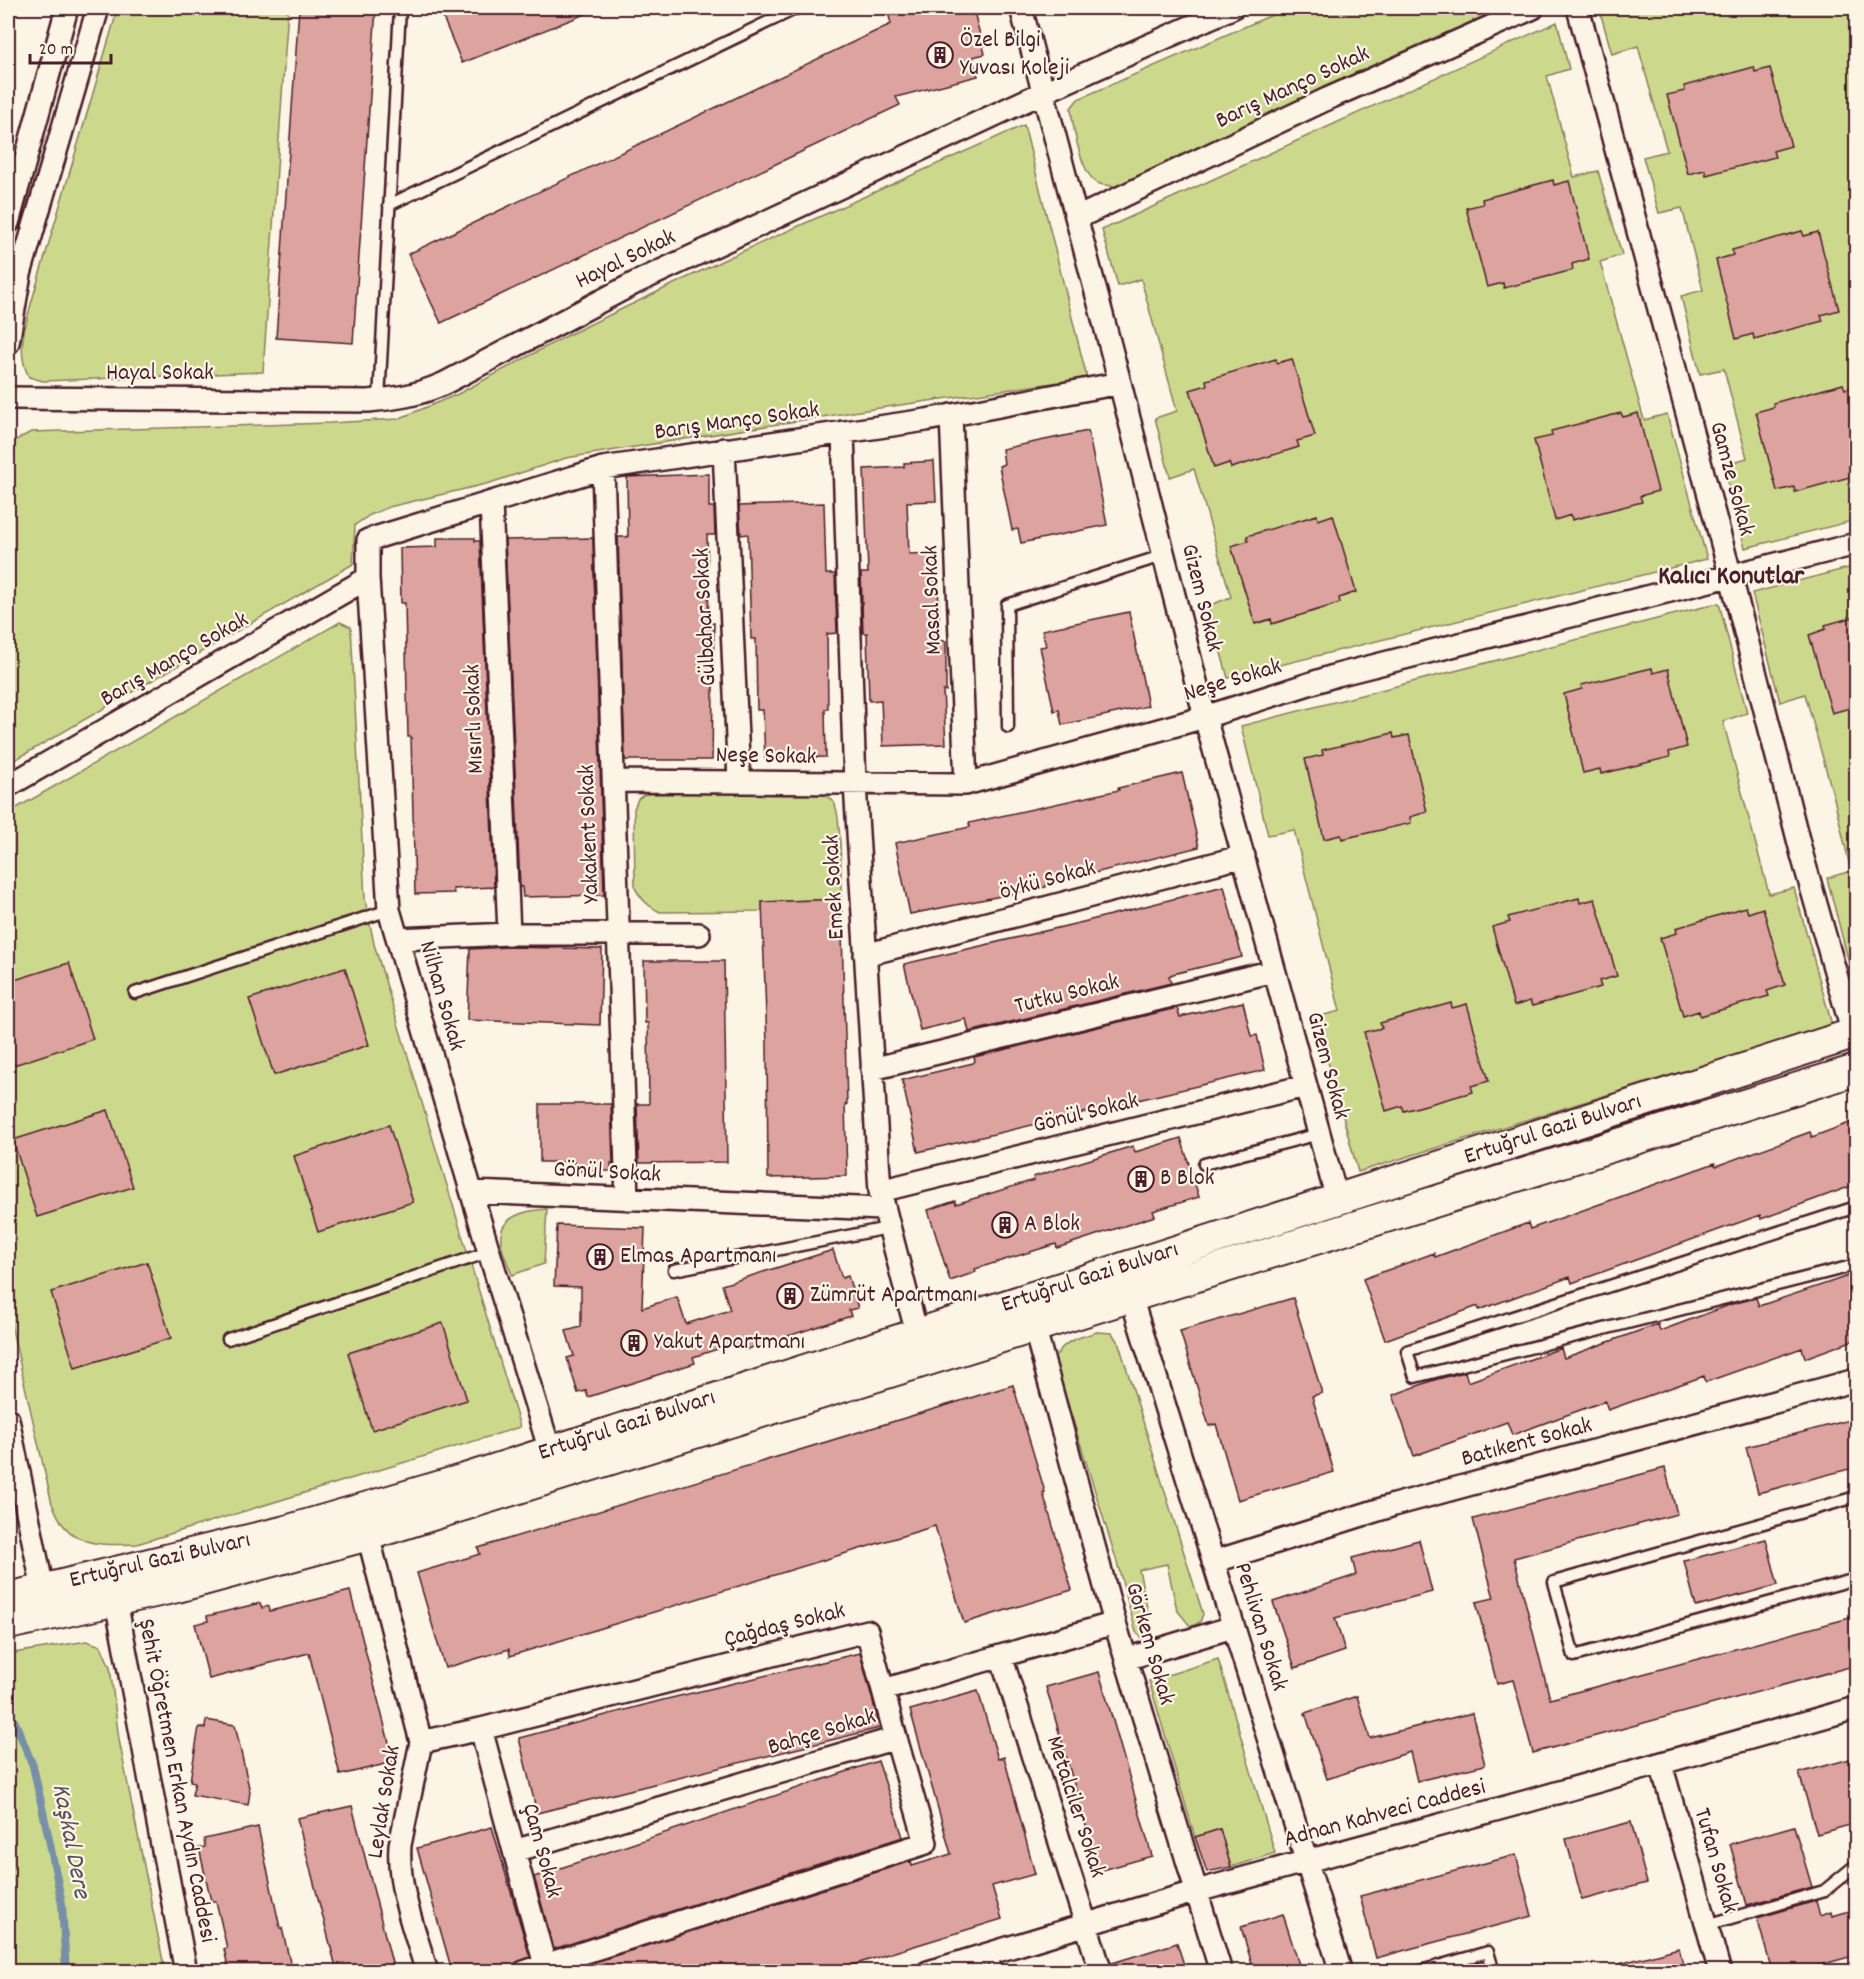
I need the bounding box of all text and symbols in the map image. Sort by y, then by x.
place label: Özel Bilgi Yuvası Koleji [960,24,1069,86]
scale bar [30,27,111,65]
street label: Barış Manço Sokak [1210,37,1376,139]
text: 20 m [39,38,73,63]
building icon: Özel Bilgi Yuvası Koleji [925,40,955,70]
street label: Hayal Sokak [570,221,682,299]
street label: Hayal Sokak [106,357,214,391]
street label: Barış Manço Sokak [652,394,822,450]
street label: Gamze Sokak [1699,418,1763,540]
street label: Gizem Sokak [1171,540,1231,656]
street label: Masal Sokak [914,544,952,656]
street label: Gülbahar Sokak [685,547,727,687]
district label: Kalıcı Konutlar [1658,558,1805,597]
street label: Barış Manço Sokak [95,604,255,716]
street label: Neşe Sokak [1180,650,1286,712]
street label: Mısırlı Sokak [456,664,494,774]
street label: Neşe Sokak [715,739,817,775]
street label: Yakakent Sokak [571,764,609,904]
street label: Emek Sokak [815,833,855,941]
street label: öykü Sokak [996,852,1100,910]
street label: Nilhan Sokak [409,937,473,1055]
street label: Tutku Sokak [1011,966,1123,1024]
street label: Gizem Sokak [1296,1008,1358,1124]
street label: Gönül Sokak [1030,1084,1142,1144]
street label: Ertuğrul Gazi Bulvarı [1460,1085,1646,1175]
street label: Gönül Sokak [552,1153,662,1193]
place label: B Blok [1160,1162,1214,1196]
building icon: B Blok [1126,1164,1156,1194]
place label: A Blok [1024,1208,1080,1242]
building icon: A Blok [990,1210,1020,1240]
street label: Ertuğrul Gazi Bulvarı [997,1233,1183,1323]
place label: Elmas Apartmanı [620,1240,776,1274]
building icon: Elmas Apartmanı [585,1242,615,1272]
place label: Zümrüt Apartmanı [810,1279,977,1313]
building icon: Zümrüt Apartmanı [775,1281,805,1311]
place label: Yakut Apartmanı [654,1326,805,1360]
building icon: Yakut Apartmanı [619,1328,649,1358]
street label: Ertuğrul Gazi Bulvarı [534,1381,720,1471]
street label: Batıkent Sokak [1458,1409,1596,1477]
street label: Ertuğrul Gazi Bulvarı [66,1524,254,1598]
street label: Pehlivan Sokak [1224,1559,1296,1695]
street label: Görkem Sokak [1115,1579,1183,1709]
street label: Çağdaş Sokak [721,1595,849,1657]
street label: Şehit Öğretmen Erkan Aydın Caddesi [128,1616,224,1946]
street label: Bahçe Sokak [764,1700,880,1766]
street label: Metalciler Sokak [1036,1732,1114,1882]
street label: Leylak Sokak [359,1743,411,1861]
street label: Adnan Kahveci Caddesi [1280,1771,1490,1857]
water label: Kaşkal Dere [41,1780,100,1903]
street label: Çam Sokak [512,1800,570,1902]
street label: Tufan Sokak [1684,1804,1746,1918]

